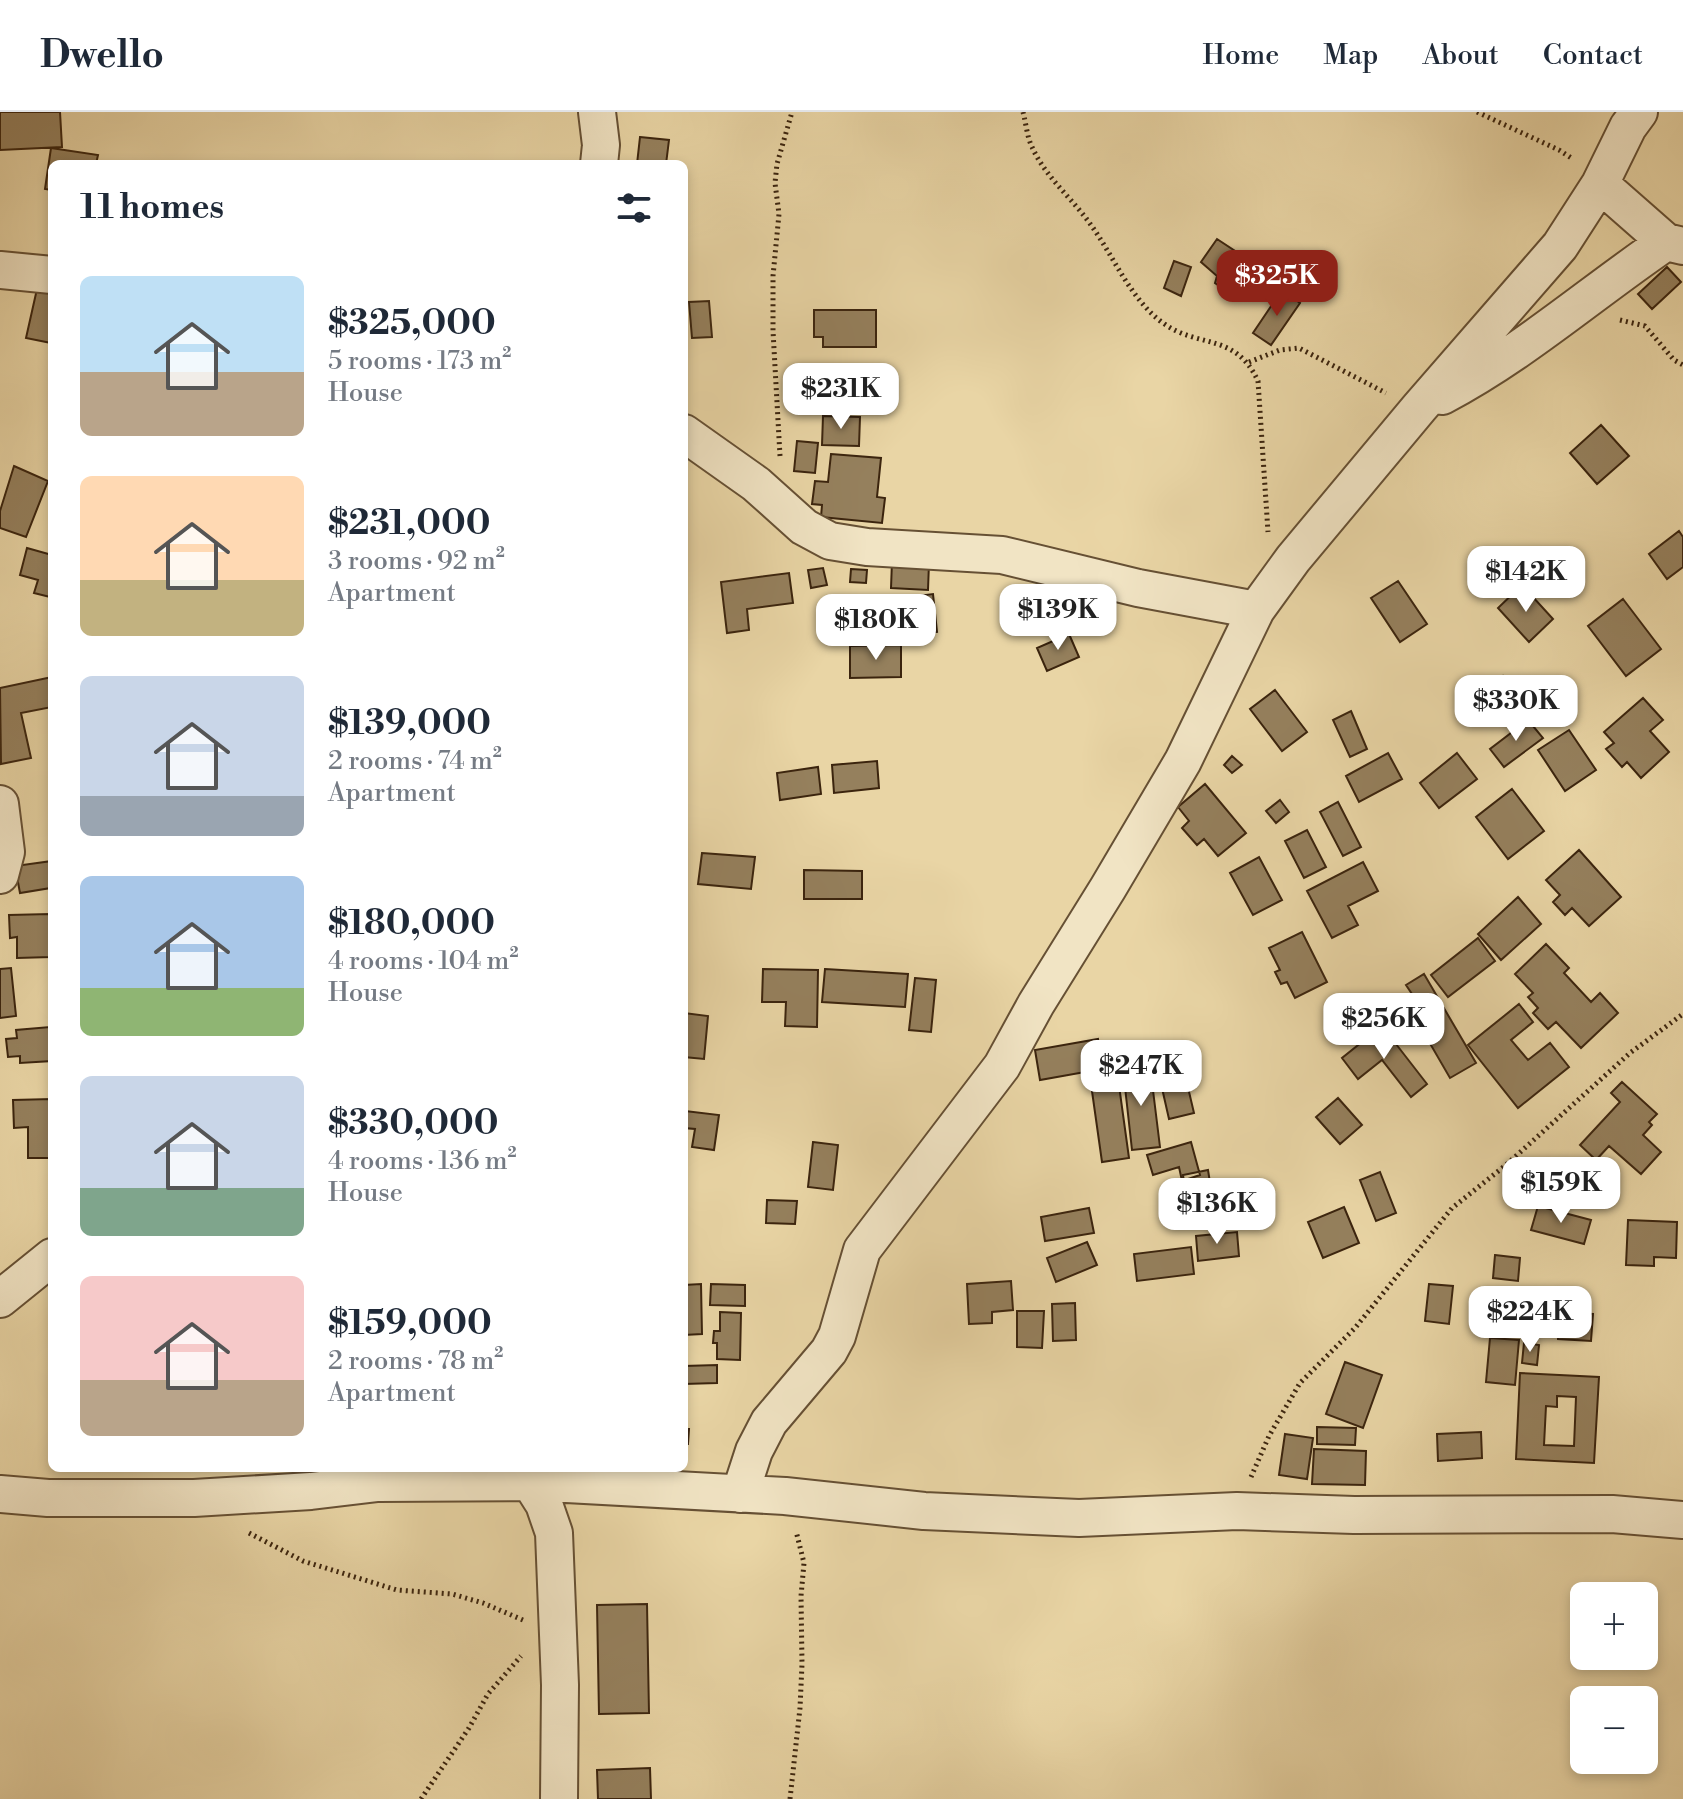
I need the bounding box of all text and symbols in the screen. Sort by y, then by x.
text: Dwello [40,32,164,79]
text: Home [1203,38,1279,73]
text: Map [1323,38,1378,73]
text: About [1422,38,1499,73]
text: Contact [1543,38,1643,73]
icon: filters [612,186,656,230]
text: 11 homes [80,187,224,229]
pin: $325K [1221,250,1333,318]
text: $325K [1235,260,1319,292]
text: $325,000 [328,303,496,345]
icon: home [144,308,240,404]
text: 5 rooms · 173 m² [328,345,511,377]
pin: $231K [785,363,897,431]
text: $231K [801,373,881,405]
text: House [328,377,403,409]
text: $231,000 [328,503,490,545]
icon: home [144,508,240,604]
text: 3 rooms · 92 m² [328,545,505,577]
pin: $142K [1470,546,1582,614]
text: $142K [1485,556,1567,588]
text: Apartment [328,577,456,609]
pin: $139K [1002,584,1114,652]
pin: $180K [820,594,932,662]
text: $139K [1017,594,1099,626]
text: $180K [834,604,918,636]
pin: $330K [1460,675,1572,743]
text: $330K [1473,685,1559,717]
text: $139,000 [328,703,491,745]
icon: home [144,708,240,804]
text: 2 rooms · 74 m² [328,745,502,777]
text: Apartment [328,777,456,809]
text: $180,000 [328,903,495,945]
icon: home [144,908,240,1004]
text: 4 rooms · 104 m² [328,945,518,977]
text: House [328,977,403,1009]
pin: $256K [1328,993,1440,1061]
text: $256K [1341,1003,1427,1035]
pin: $247K [1085,1040,1197,1108]
text: $247K [1099,1050,1183,1082]
text: $330,000 [328,1103,498,1145]
icon: home [144,1108,240,1204]
text: 4 rooms · 136 m² [328,1145,517,1177]
pin: $159K [1505,1157,1617,1225]
text: $159K [1520,1167,1602,1199]
text: House [328,1177,403,1209]
pin: $136K [1161,1178,1273,1246]
text: $136K [1176,1188,1258,1220]
pin: $224K [1474,1286,1586,1354]
text: $224K [1487,1296,1573,1328]
text: $159,000 [328,1303,492,1345]
icon: home [144,1308,240,1404]
text: 2 rooms · 78 m² [328,1345,503,1377]
text: Apartment [328,1377,456,1409]
map controls [1570,1582,1658,1774]
button: + [1570,1582,1658,1670]
button: − [1570,1686,1658,1774]

